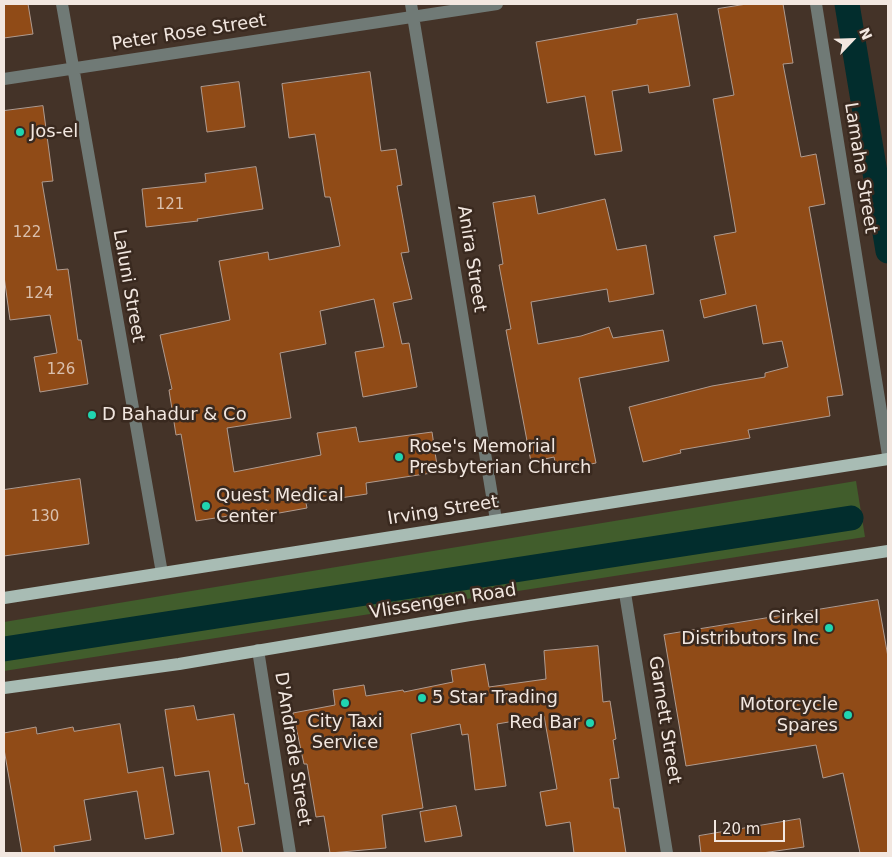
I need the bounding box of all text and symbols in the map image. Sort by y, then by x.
street label: Peter Rose Street [110,10,268,56]
north arrow [827,15,877,65]
text: N [856,25,875,43]
street label: Lamaha Street [839,101,881,235]
place label: Jos-el [30,121,78,143]
marker: Jos-el [14,126,26,138]
house number: 121 [156,196,184,214]
street label: Anira Street [452,204,490,314]
house number: 122 [13,224,41,242]
street label: Laluni Street [107,228,149,344]
house number: 124 [25,285,53,303]
house number: 126 [47,361,75,379]
place label: D Bahadur & Co [102,404,247,426]
marker: D Bahadur & Co [86,409,98,421]
place label: Rose's Memorial Presbyterian Church [409,436,591,478]
marker: Rose's Memorial Presbyterian Church [393,451,405,463]
place label: Quest Medical Center [216,485,344,528]
street label: Irving Street [386,492,500,530]
marker: Quest Medical Center [200,500,212,512]
house number: 130 [31,508,59,526]
street label: Vlissengen Road [368,580,518,624]
place label: Cirkel Distributors Inc [681,607,819,650]
marker: Cirkel Distributors Inc [823,622,835,634]
street label: Garnett Street [643,655,685,785]
street label: D'Andrade Street [269,671,315,827]
place label: 5 Star Trading [432,687,558,709]
marker: 5 Star Trading [416,692,428,704]
place label: Motorcycle Spares [740,694,838,736]
marker: City Taxi Service [339,697,351,709]
marker: Motorcycle Spares [842,709,854,721]
place label: City Taxi Service [307,711,383,754]
place label: Red Bar [509,712,580,734]
marker: Red Bar [584,717,596,729]
scale bar [717,810,788,842]
text: 20 m [722,820,760,838]

